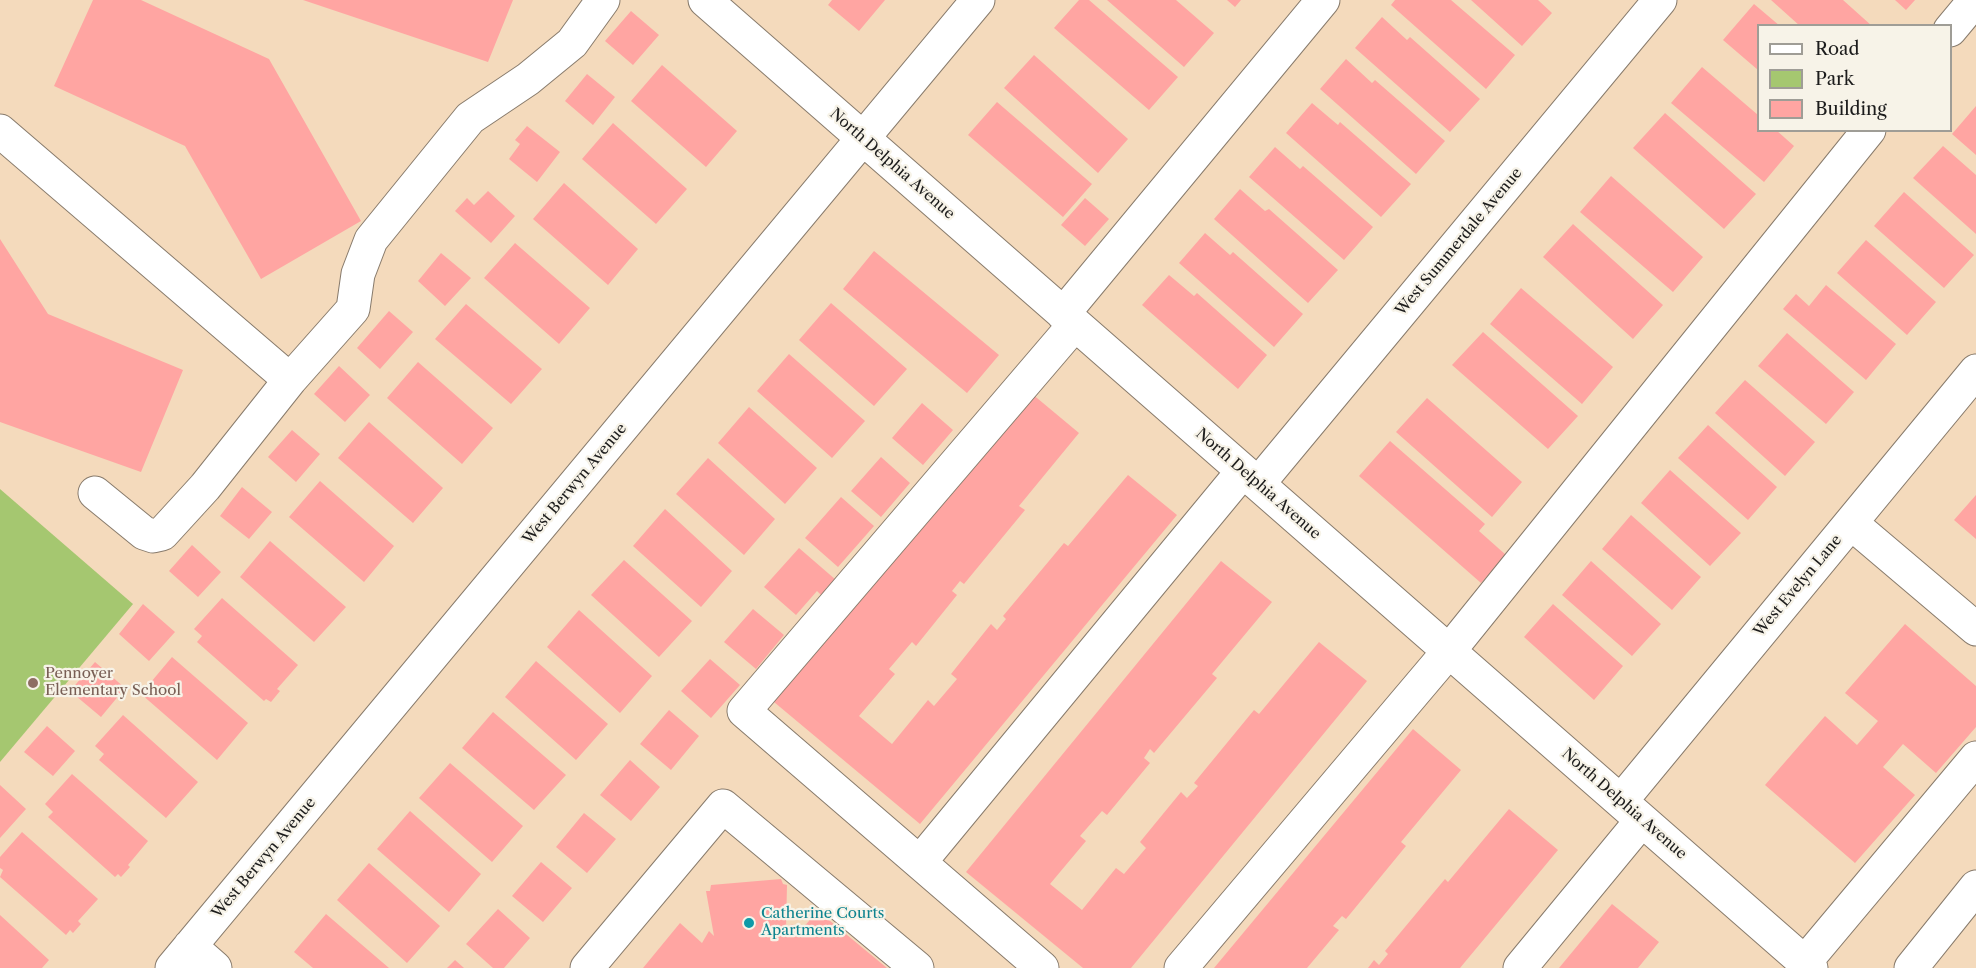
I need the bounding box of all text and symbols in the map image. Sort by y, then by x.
legend [1757,24,1952,132]
text: Road [1815,38,1860,60]
text: Park [1815,68,1854,90]
text: Building [1815,98,1887,120]
street label: North Delphia Avenue [826,105,958,223]
street label: West Summerdale Avenue [1392,165,1526,319]
street label: West Berwyn Avenue [519,420,631,548]
street label: North Delphia Avenue [1192,425,1324,543]
street label: West Evelyn Lane [1750,531,1846,641]
place label: Pennoyer Elementary School [45,665,181,700]
marker: Pennoyer Elementary School [26,676,40,690]
street label: North Delphia Avenue [1558,745,1690,863]
street label: West Berwyn Avenue [208,794,320,922]
place label: Catherine Courts Apartments [761,905,884,940]
marker: Catherine Courts Apartments [742,916,756,930]

